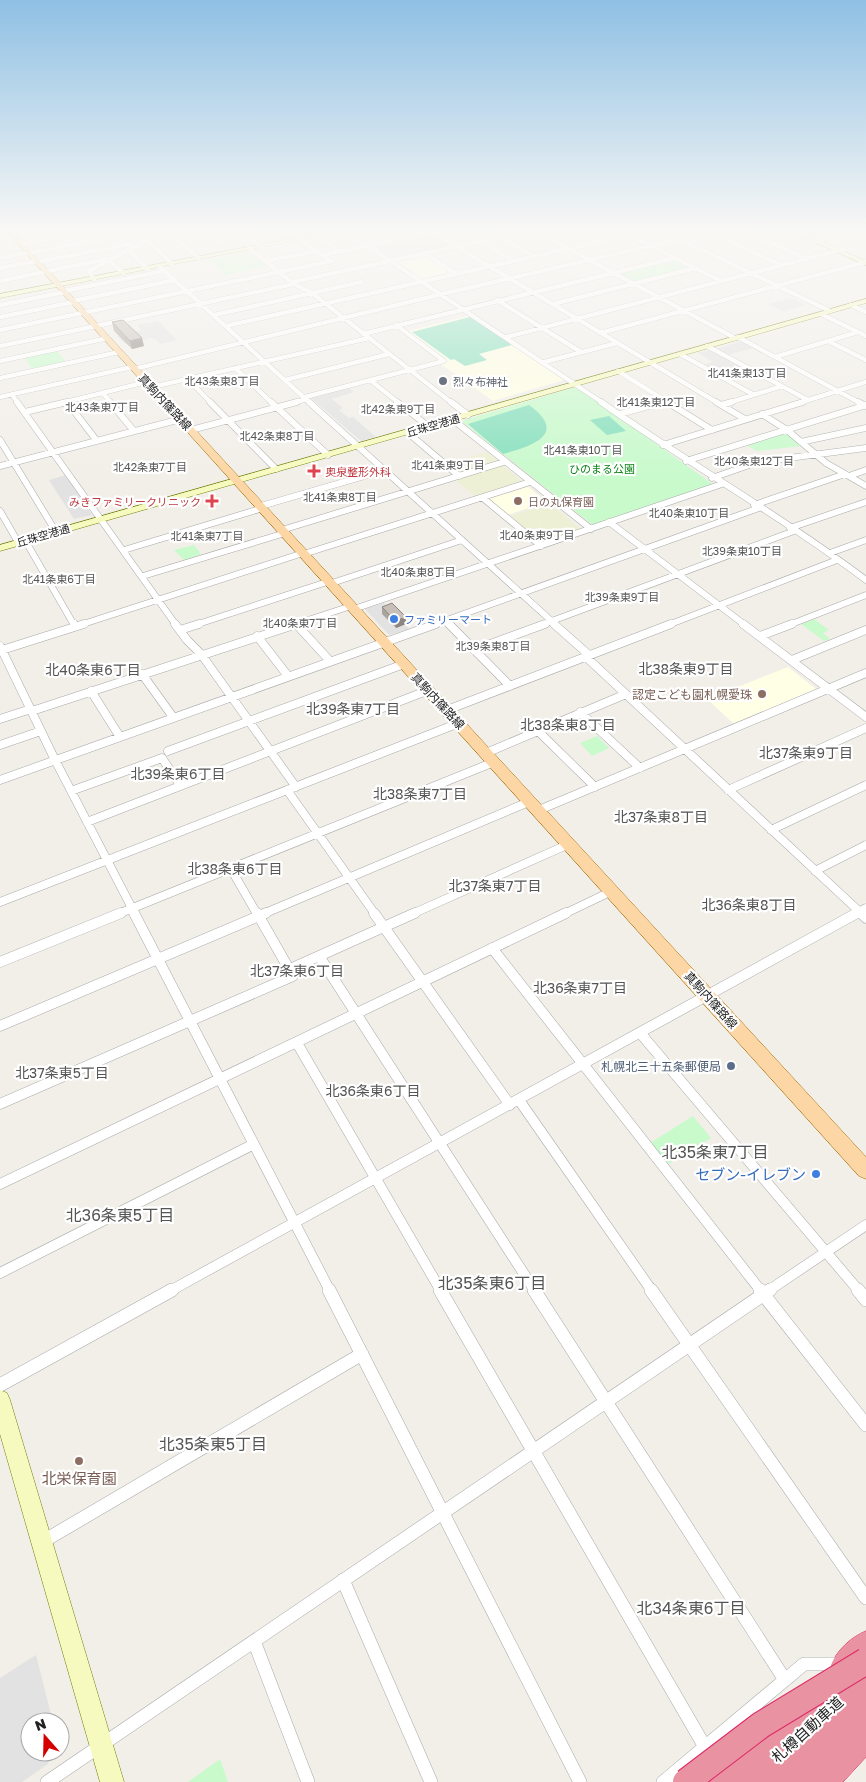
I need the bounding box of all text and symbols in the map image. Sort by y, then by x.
district label: 北41条東13丁目 [708,366,786,379]
street label: 真駒内篠路線 [135,371,195,433]
district label: 北43条東8丁目 [185,374,259,387]
marker: 烈々布神社 [437,375,449,387]
place label: 烈々布神社 [453,375,508,388]
district label: 北41条東12丁目 [617,395,695,408]
district label: 北43条東7丁目 [65,400,139,413]
district label: 北42条東9丁目 [361,402,435,415]
street label: 丘珠空港通 [405,411,461,439]
district label: 北42条東8丁目 [240,429,314,442]
district label: 北41条東10丁目 [543,443,623,456]
district label: 北40条東12丁目 [714,454,794,467]
district label: 北41条東9丁目 [411,458,485,471]
district label: 北42条東7丁目 [113,460,187,473]
park label: ひのまる公園 [569,462,635,475]
marker: 奥泉整形外科 [307,464,321,478]
place label: 奥泉整形外科 [325,465,391,478]
district label: 北41条東8丁目 [303,490,377,503]
marker: みきファミリークリニック [205,494,219,508]
place label: みきファミリークリニック [69,495,201,508]
marker: 日の丸保育園 [512,495,524,507]
place label: 日の丸保育園 [528,495,594,508]
district label: 北40条東10丁目 [649,506,729,519]
street label: 丘珠空港通 [15,521,71,549]
district label: 北40条東9丁目 [499,528,575,541]
district label: 北41条東7丁目 [171,529,243,542]
district label: 北39条東10丁目 [702,544,782,557]
district label: 北40条東8丁目 [380,565,456,578]
district label: 北41条東6丁目 [22,572,96,585]
district label: 北39条東9丁目 [585,590,659,603]
marker: ファミリーマート [388,613,400,625]
place label: ファミリーマート [404,613,492,626]
district label: 北40条東7丁目 [263,616,337,629]
district label: 北39条東8丁目 [456,639,530,652]
district label: 北38条東9丁目 [638,660,734,677]
district label: 北40条東6丁目 [45,661,141,678]
street label: 真駒内篠路線 [408,670,468,732]
place label: 認定こども園札幌愛珠 [632,687,752,702]
marker: 認定こども園札幌愛珠 [756,688,768,700]
district label: 北39条東7丁目 [306,700,400,717]
district label: 北38条東8丁目 [520,716,616,733]
district label: 北37条東9丁目 [759,744,853,761]
district label: 北39条東6丁目 [130,765,226,782]
district label: 北38条東7丁目 [373,785,467,802]
district label: 北37条東8丁目 [614,808,708,825]
district label: 北38条東6丁目 [187,860,283,877]
district label: 北37条東7丁目 [448,877,542,894]
district label: 北36条東8丁目 [701,896,797,913]
district label: 北37条東6丁目 [250,962,344,979]
street label: 真駒内篠路線 [681,968,741,1032]
district label: 北36条東7丁目 [533,979,627,996]
place label: 札幌北三十五条郵便局 [601,1059,721,1074]
marker: 札幌北三十五条郵便局 [725,1060,737,1072]
district label: 北37条東5丁目 [15,1064,109,1081]
district label: 北36条東6丁目 [325,1082,421,1099]
district label: 北35条東7丁目 [661,1142,769,1162]
place label: セブン-イレブン [695,1165,806,1183]
marker: セブン-イレブン [810,1168,822,1180]
district label: 北36条東5丁目 [66,1205,174,1225]
district label: 北35条東6丁目 [438,1273,546,1293]
district label: 北35条東5丁目 [159,1434,267,1454]
marker: 北栄保育園 [73,1455,85,1467]
place label: 北栄保育園 [41,1469,117,1487]
district label: 北34条東6丁目 [637,1598,745,1618]
street label: 札樽自動車道 [768,1692,846,1766]
north arrow [20,1712,70,1762]
text: N [32,1715,48,1734]

